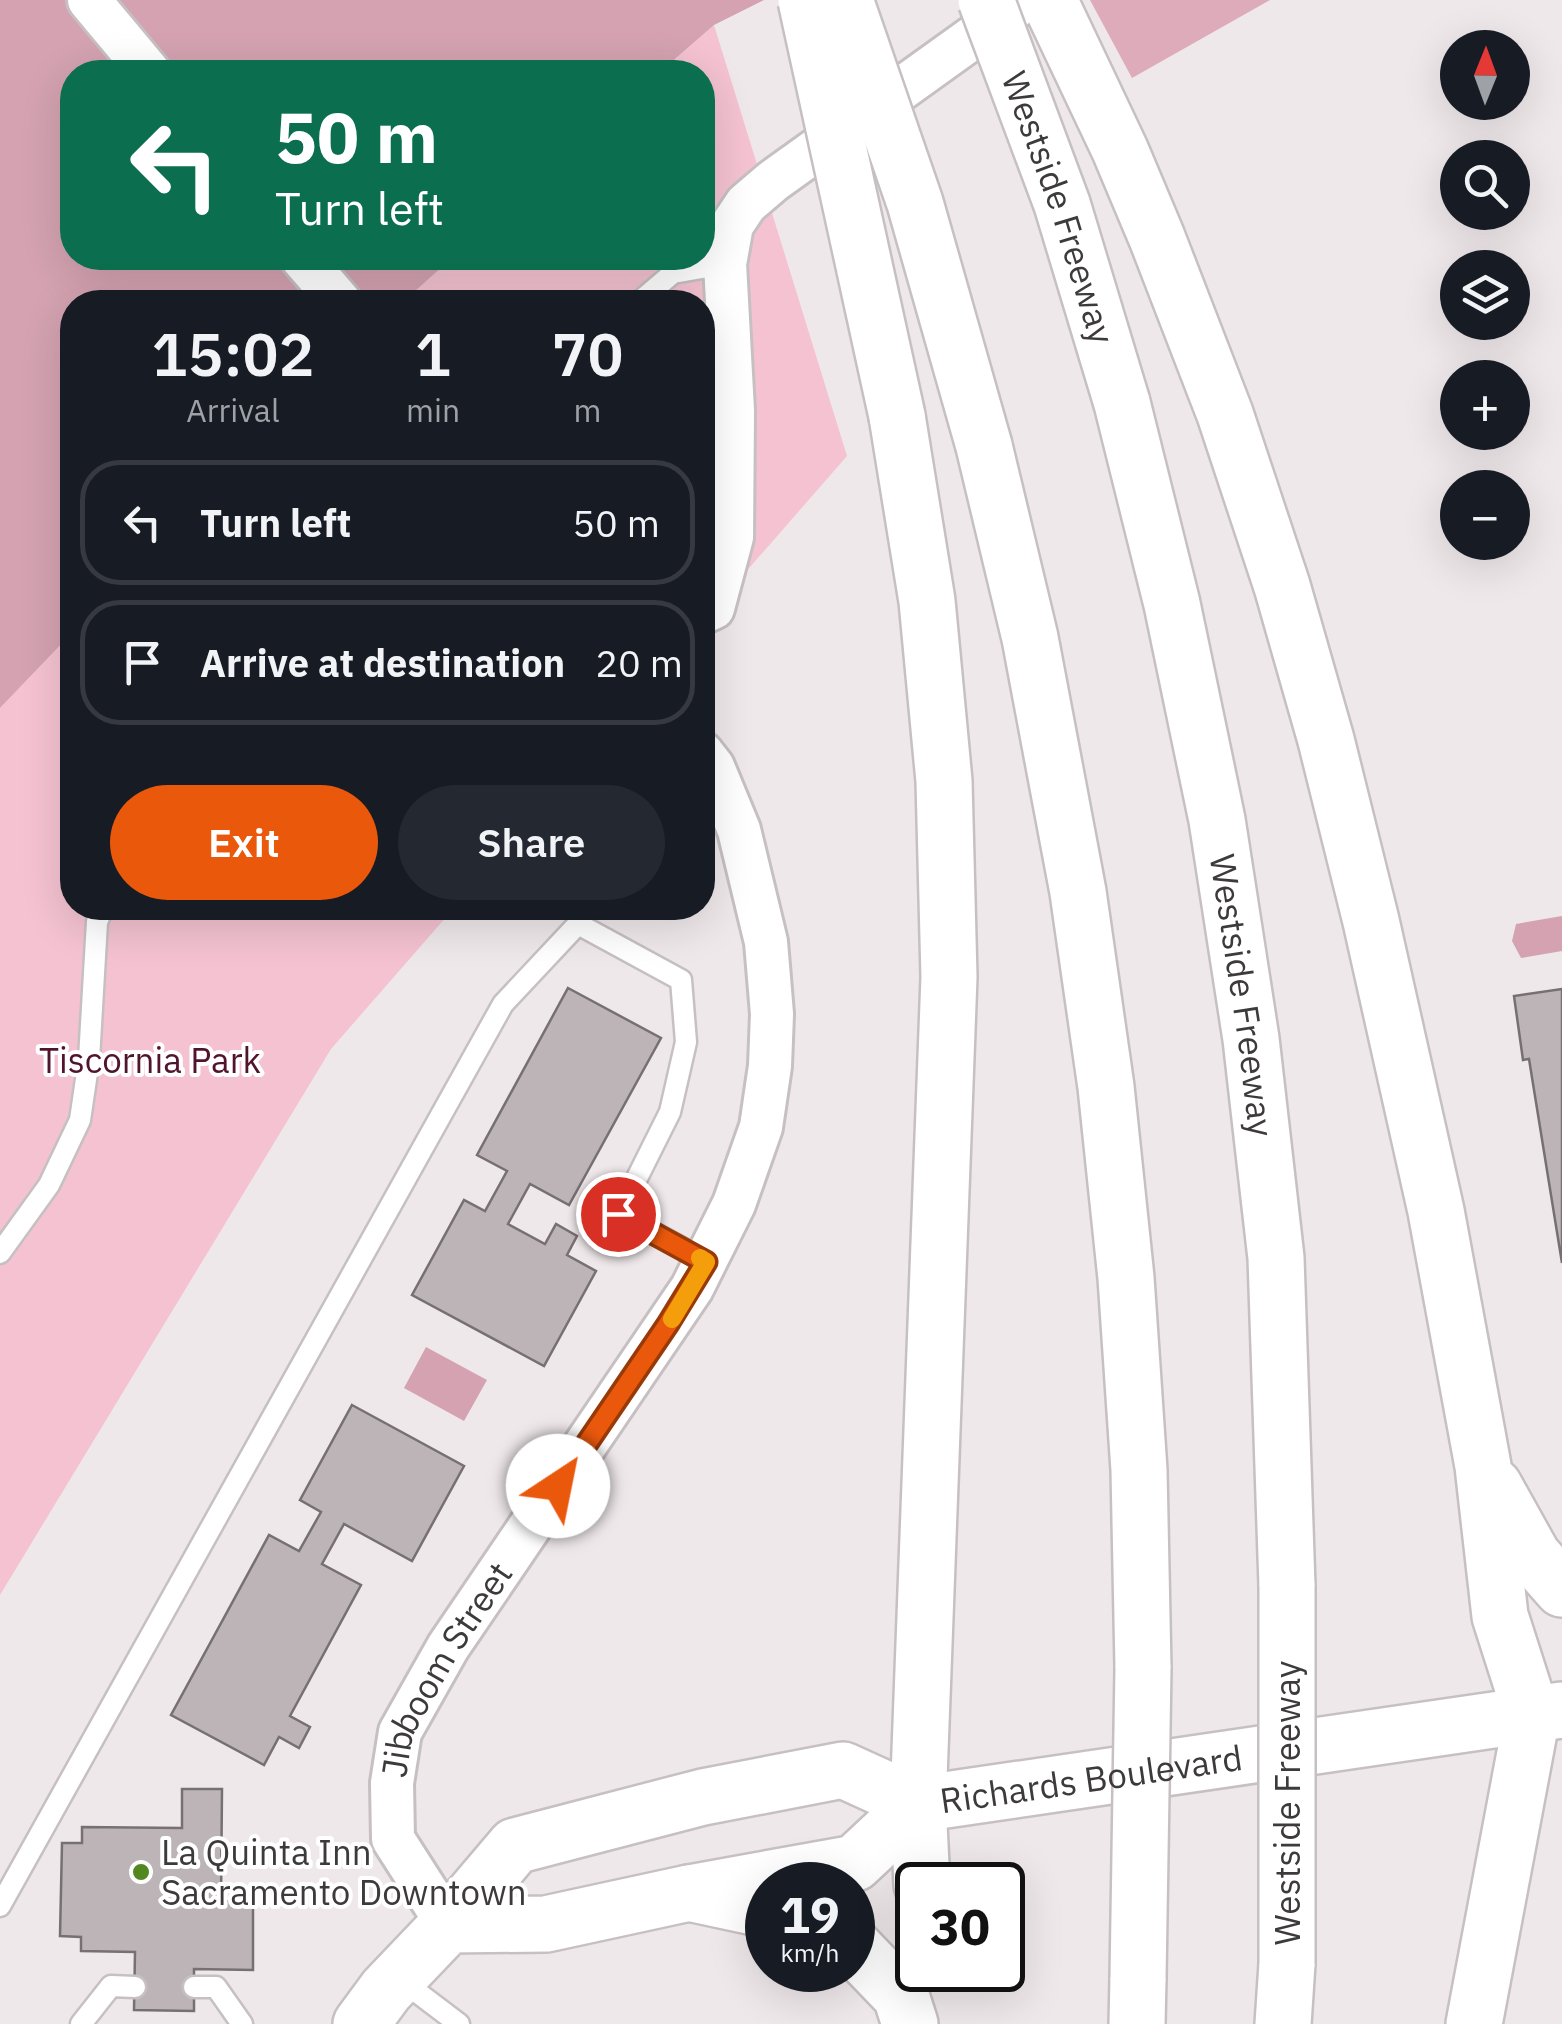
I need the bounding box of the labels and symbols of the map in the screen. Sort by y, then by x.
north arrow [1440,30,1530,120]
street label: Westside Freeway [992,65,1126,349]
street label: Westside Freeway [1200,851,1285,1139]
park label: Tiscornia Park [39,1037,261,1083]
pin [576,1172,661,1257]
position arrow [506,1434,610,1538]
street label: Jibboom Street [370,1553,522,1780]
street label: Westside Freeway [1264,1661,1310,1945]
street label: Richards Boulevard [937,1734,1245,1824]
place label: La Quinta Inn Sacramento Downtown [161,1829,527,1915]
marker: La Quinta Inn Sacramento Downtown [130,1861,152,1883]
speed limit sign: 30 [895,1862,1025,1992]

